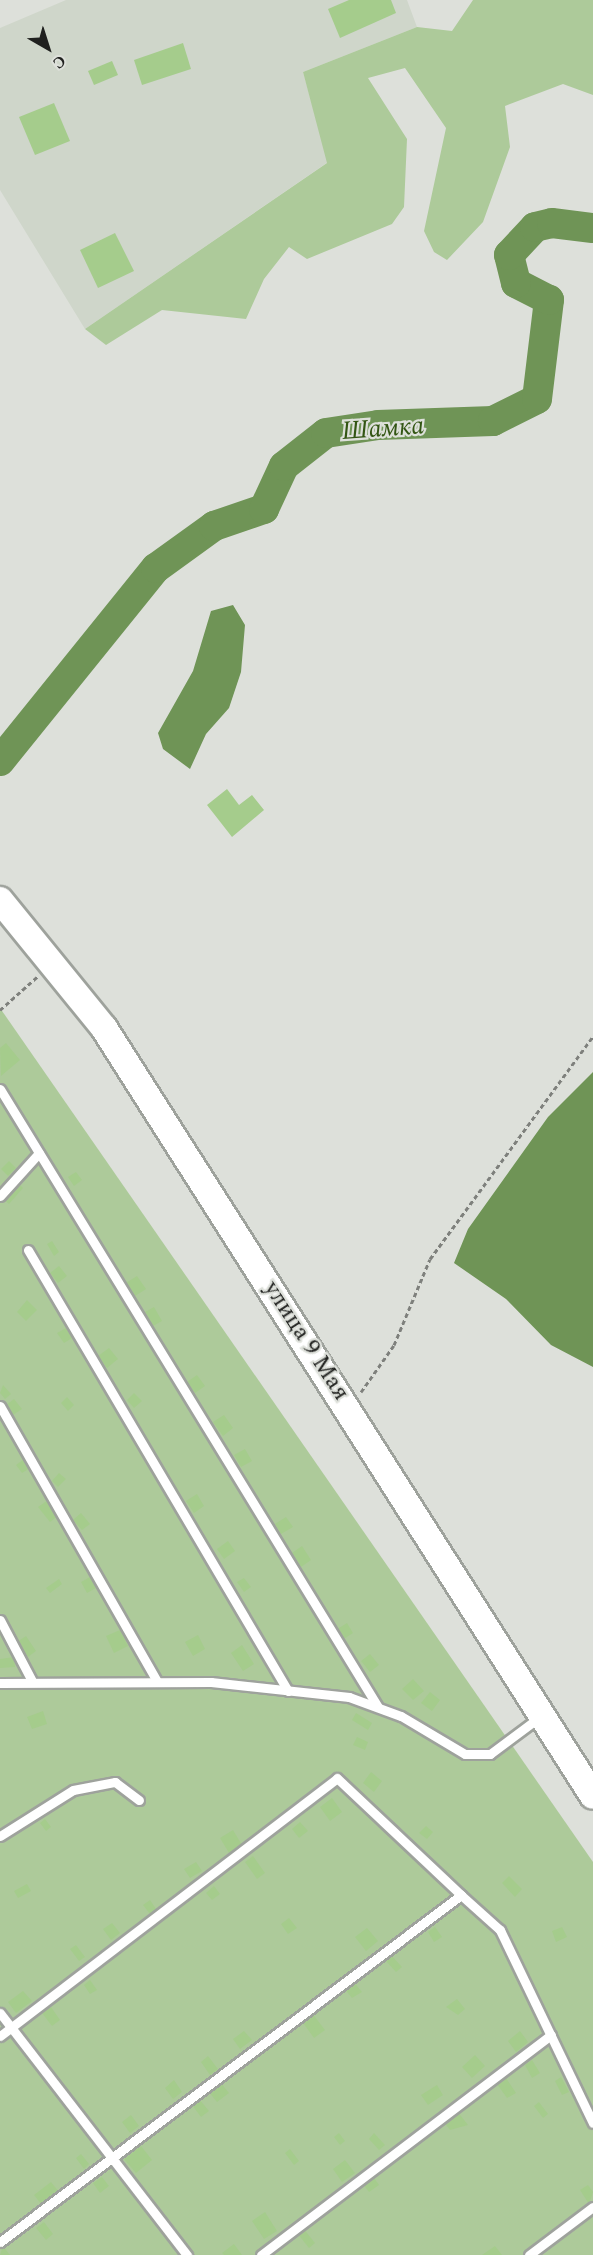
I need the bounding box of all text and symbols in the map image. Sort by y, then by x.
north arrow [18,18,78,78]
text: С [47,49,71,75]
water label: Шамка [341,411,425,447]
street label: улица 9 Мая [257,1276,355,1406]

